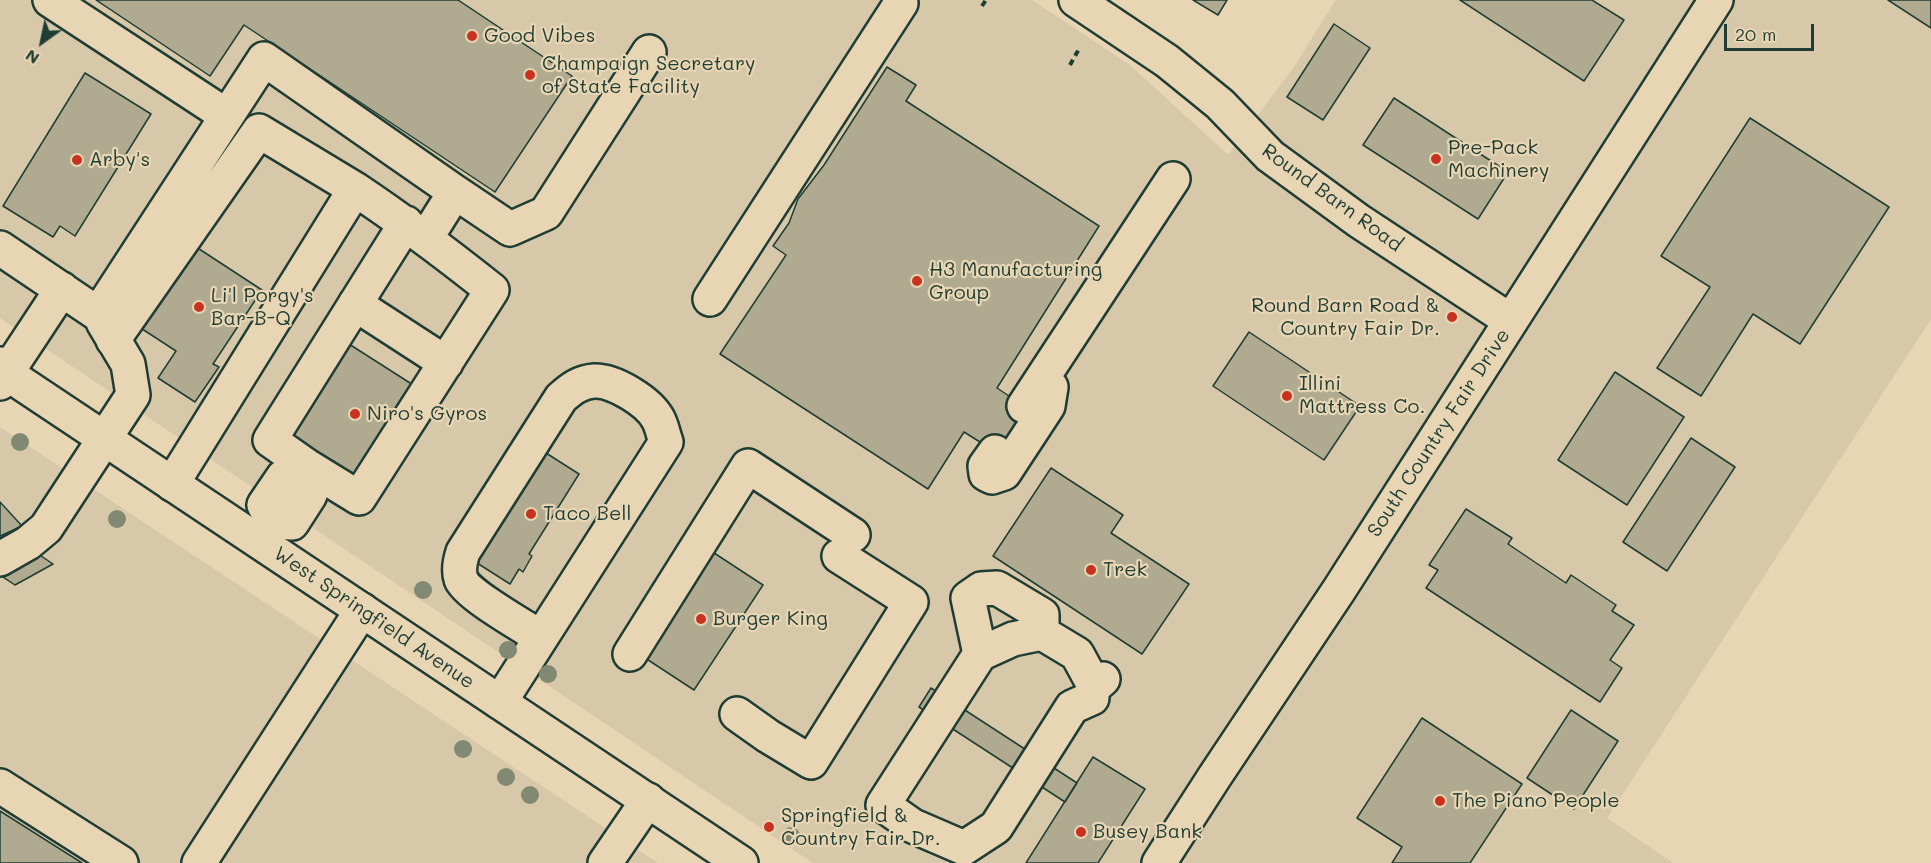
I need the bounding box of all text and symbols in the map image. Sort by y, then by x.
north arrow [12,12,72,72]
scale bar [1727,12,1817,50]
text: 20 m [1735,22,1776,46]
place label: Good Vibes [484,24,595,48]
marker: Good Vibes [465,29,479,43]
text: N [21,45,43,70]
place label: Champaign Secretary of State Facility [542,52,756,99]
marker: Champaign Secretary of State Facility [523,68,537,82]
place label: Pre-Pack Machinery [1448,136,1549,183]
street label: Round Barn Road [1257,139,1407,257]
place label: Arby's [89,148,150,172]
marker: Pre-Pack Machinery [1429,152,1443,166]
marker: Arby's [70,153,84,167]
place label: H3 Manufacturing Group [929,258,1102,305]
marker: H3 Manufacturing Group [910,274,924,288]
place label: Li'l Porgy's Bar-B-Q [211,284,314,331]
place label: Round Barn Road & Country Fair Dr. [1251,294,1440,341]
marker: Li'l Porgy's Bar-B-Q [192,300,206,314]
marker: Round Barn Road & Country Fair Dr. [1445,310,1459,324]
street label: South Country Fair Drive [1363,324,1515,542]
place label: Illini Mattress Co. [1299,372,1425,419]
marker: Illini Mattress Co. [1280,389,1294,403]
place label: Niro's Gyros [367,402,487,426]
marker: Niro's Gyros [348,407,362,421]
place label: Taco Bell [543,502,631,526]
marker: Taco Bell [524,507,538,521]
street label: West Springfield Avenue [269,542,479,694]
place label: Trek [1103,558,1147,582]
marker: Trek [1084,563,1098,577]
place label: Burger King [713,607,828,631]
marker: Burger King [694,612,708,626]
place label: The Piano People [1452,789,1620,813]
marker: The Piano People [1433,794,1447,808]
place label: Springfield & Country Fair Dr. [781,804,941,851]
marker: Springfield & Country Fair Dr. [762,820,776,834]
place label: Busey Bank [1093,820,1202,844]
marker: Busey Bank [1074,825,1088,839]

